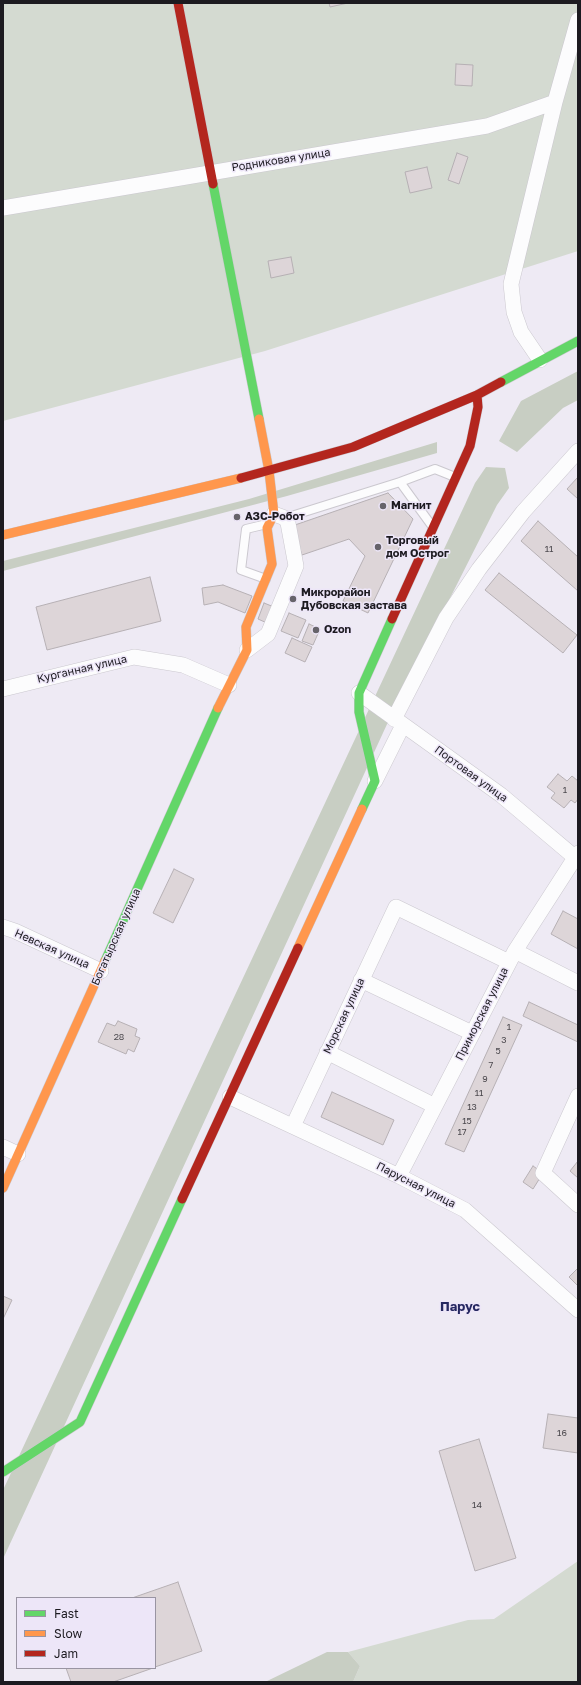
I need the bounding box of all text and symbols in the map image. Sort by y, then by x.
street label: Родниковая улица [231,146,331,174]
place label: Магнит [391,499,431,513]
marker: Магнит [378,501,388,511]
place label: АЗС-Робот [245,510,305,524]
marker: АЗС-Робот [232,512,242,522]
place label: Торговый дом Острог [386,534,449,560]
marker: Торговый дом Острог [373,542,383,552]
house number: 11 [545,544,553,554]
place label: Микрорайон Дубовская застава [301,586,407,612]
marker: Микрорайон Дубовская застава [288,594,298,604]
place label: Ozon [324,623,351,637]
marker: Ozon [311,625,321,635]
street label: Курганная улица [36,652,128,686]
street label: Портовая улица [432,743,510,805]
house number: 1 [563,785,567,795]
street label: Богатырская улица [89,886,143,988]
street label: Невская улица [12,927,92,971]
street label: Приморская улица [453,965,511,1063]
street label: Морская улица [321,976,367,1056]
house number: 1 [507,1022,511,1032]
house number: 28 [114,1032,124,1042]
house number: 3 [501,1035,507,1045]
house number: 5 [495,1046,501,1056]
house number: 7 [489,1060,493,1070]
house number: 9 [482,1074,488,1084]
house number: 11 [475,1088,483,1098]
house number: 13 [467,1102,477,1112]
house number: 15 [462,1116,472,1126]
house number: 17 [457,1127,467,1137]
street label: Парусная улица [374,1159,458,1211]
district label: Парус [440,1299,480,1315]
house number: 16 [557,1428,567,1438]
house number: 14 [472,1500,482,1510]
legend [16,1597,156,1669]
text: Fast [54,1606,79,1621]
text: Slow [54,1626,82,1641]
text: Jam [54,1646,78,1661]

